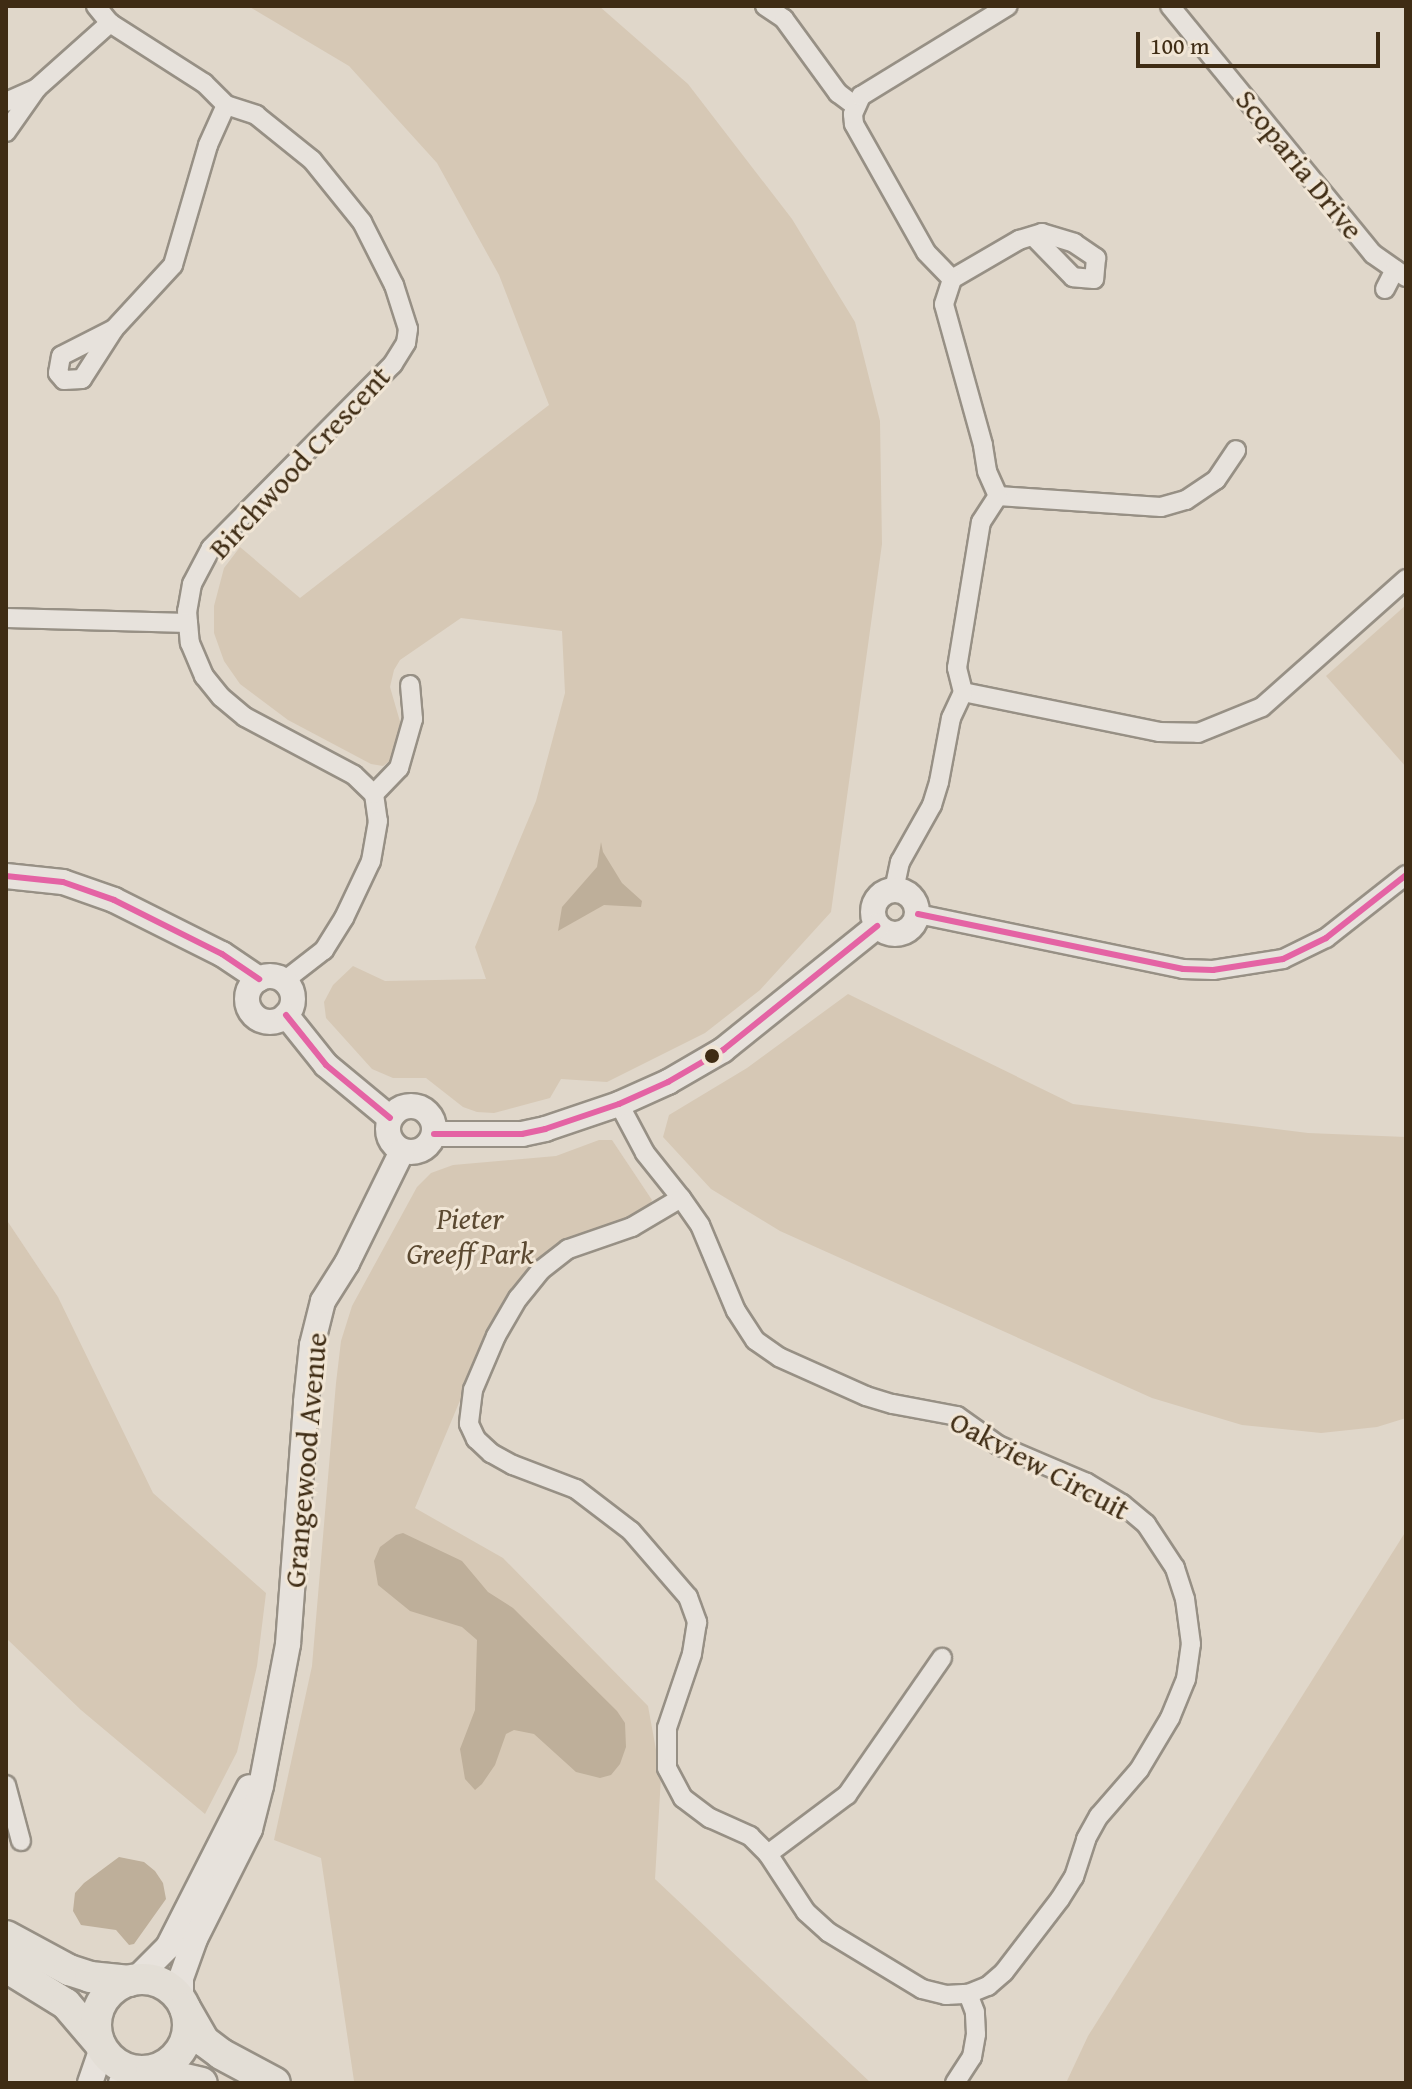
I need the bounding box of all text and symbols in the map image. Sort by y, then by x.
scale bar [1140,16,1384,66]
text: 100 m [1150,28,1210,63]
street label: Scoparia Drive [1229,82,1371,246]
street label: Birchwood Crescent [201,358,397,566]
unlabelled marker [704,1048,720,1064]
park label: Pieter Greeff Park [406,1200,534,1270]
street label: Grangewood Avenue [276,1331,334,1589]
street label: Oakview Circuit [944,1403,1136,1527]

